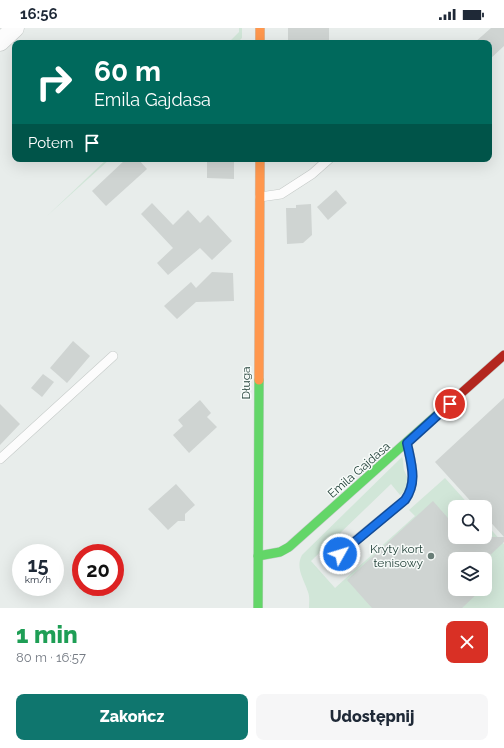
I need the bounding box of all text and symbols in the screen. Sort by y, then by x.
text: 16:56 [20,5,58,23]
text: 60 m [94,55,161,88]
icon: right [28,56,80,108]
text: Emila Gajdasa [94,89,211,110]
icon: arrive [81,132,103,154]
text: Potem [28,134,73,152]
street label: Długa [239,366,253,400]
pin [433,387,467,421]
icon: arrive [439,393,461,415]
street label: Emila Gajdasa [325,439,393,501]
map controls [448,500,492,596]
button: search [448,500,492,544]
position arrow [319,533,361,575]
place label: Kryty kort tenisowy [370,542,423,570]
speed limit sign: 20 [72,544,124,596]
marker: Kryty kort tenisowy [426,551,436,561]
button: layers [448,552,492,596]
text: 15 [28,553,48,577]
text: km/h [25,574,51,585]
text: 1 min [16,620,78,649]
button: close [446,621,488,663]
text: 80 m · 16:57 [16,650,86,665]
button: Zakończ [16,694,248,740]
button: Udostępnij [256,694,488,740]

